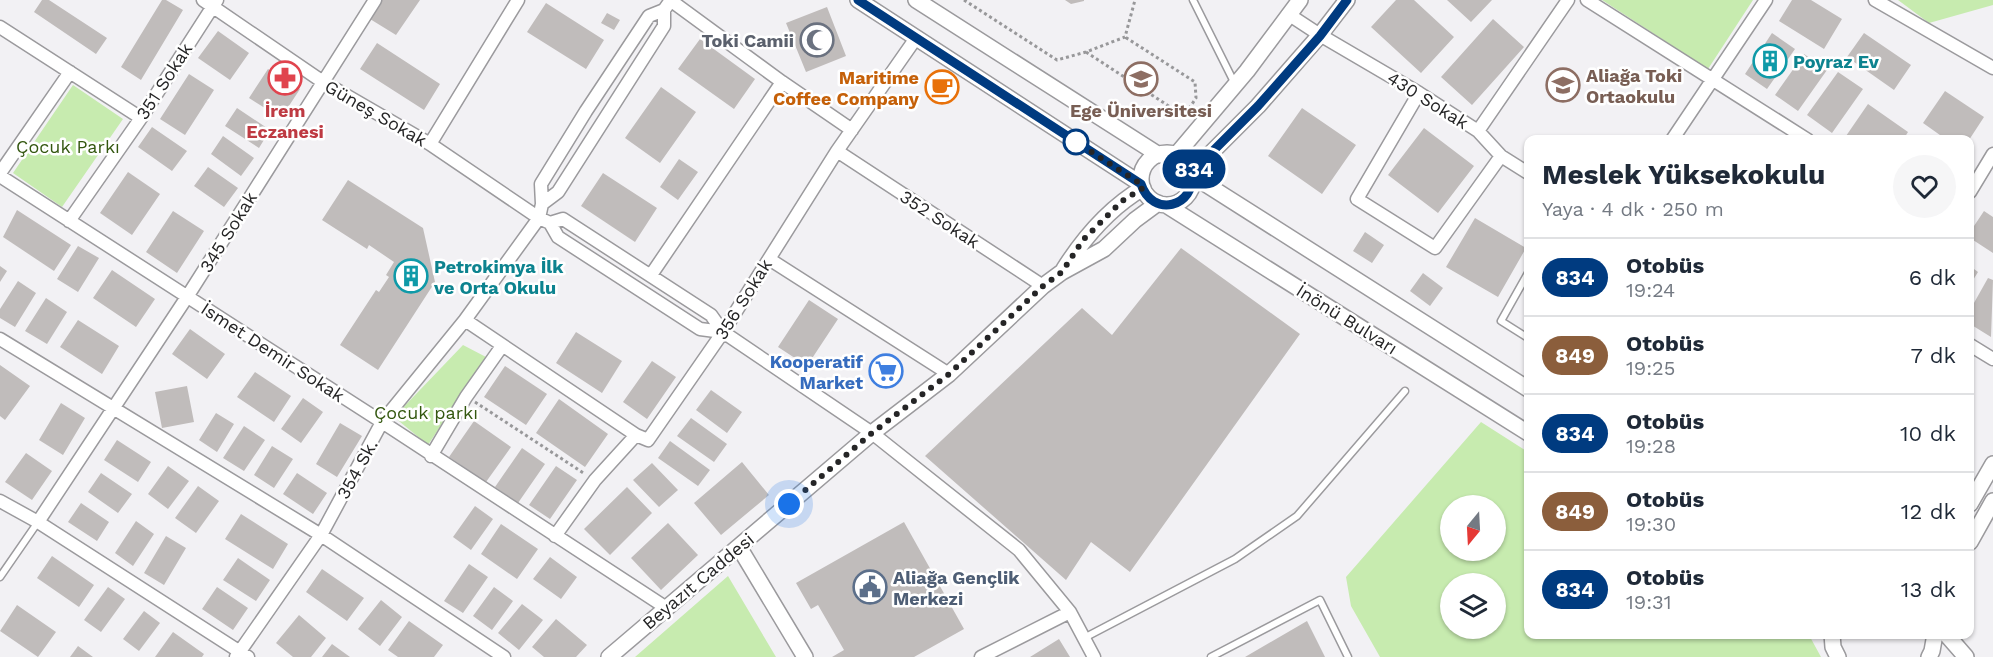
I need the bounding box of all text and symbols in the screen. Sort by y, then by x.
mosque icon: Toki Camii [799,22,835,58]
place label: Toki Camii [701,30,794,51]
street label: 351 Sokak [132,39,196,123]
building icon: Poyraz Ev [1752,43,1788,79]
place label: Poyraz Ev [1793,51,1880,72]
pharmacy icon: İrem Eczanesi [267,60,303,96]
school or university icon: Ege Üniversitesi [1123,61,1159,97]
place label: Aliağa Toki Ortaokulu [1586,65,1682,107]
place label: Maritime Coffee Company [773,67,920,109]
street label: 430 Sokak [1384,67,1472,133]
school or university icon: Aliağa Toki Ortaokulu [1545,67,1581,103]
cafe icon: Maritime Coffee Company [924,69,960,105]
street label: Güneş Sokak [321,75,431,151]
place label: İrem Eczanesi [246,100,324,142]
place label: Ege Üniversitesi [1070,100,1212,121]
unlabelled marker [1063,129,1089,155]
park label: Çocuk Parkı [16,136,120,157]
line badge: 834 [1160,150,1228,188]
button: heart [1893,155,1956,218]
text: 834 [1174,157,1214,182]
text: Meslek Yüksekokulu [1542,158,1825,191]
street label: 352 Sokak [896,186,984,252]
street label: 345 Sokak [195,188,261,276]
text: Yaya · 4 dk · 250 m [1542,197,1724,221]
text: Otobüs [1626,253,1704,278]
street label: 356 Sokak [710,255,776,343]
place label: Petrokimya İlk ve Orta Okulu [433,256,564,298]
building icon: Petrokimya İlk ve Orta Okulu [393,258,429,294]
text: 834 [1555,265,1595,290]
text: 6 dk [1909,265,1956,290]
text: 19:24 [1626,278,1675,302]
street label: İnönü Bulvarı [1293,280,1401,358]
street label: İsmet Demir Sokak [197,298,349,406]
text: Otobüs [1626,331,1704,356]
text: 849 [1555,343,1595,368]
text: 7 dk [1911,343,1956,368]
place label: Kooperatif Market [770,351,864,393]
supermarket icon: Kooperatif Market [868,353,904,389]
text: 19:25 [1626,356,1675,380]
park label: Çocuk parkı [374,402,478,423]
text: Otobüs [1626,409,1704,434]
text: 834 [1555,421,1595,446]
text: 10 dk [1900,421,1956,446]
text: 19:28 [1626,434,1676,458]
street label: 354 Sk. [332,436,382,502]
text: Otobüs [1626,487,1704,512]
your location [774,489,804,519]
north arrow [1440,495,1506,561]
map controls [1440,495,1506,639]
text: 849 [1555,499,1595,524]
text: 12 dk [1901,499,1956,524]
text: 19:30 [1626,512,1676,536]
street label: Beyazıt Caddesi [638,528,758,634]
text: Otobüs [1626,565,1704,590]
place label: Aliağa Gençlik Merkezi [893,567,1020,609]
public building icon: Aliağa Gençlik Merkezi [852,569,888,605]
button: layers [1440,573,1506,639]
text: 834 [1555,577,1595,602]
text: 13 dk [1901,577,1956,602]
text: 19:31 [1626,590,1672,614]

